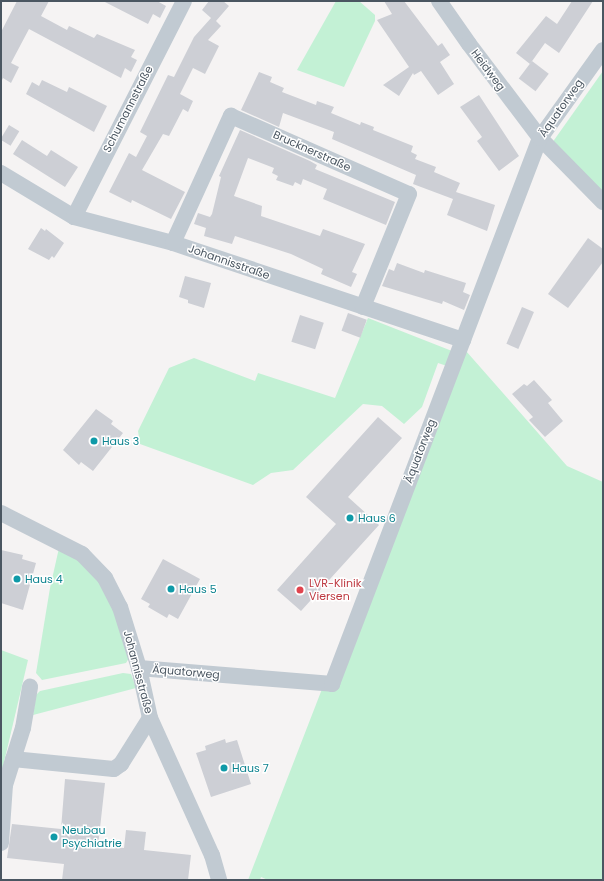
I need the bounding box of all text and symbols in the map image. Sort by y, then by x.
street label: Heidweg [468,47,508,93]
street label: Schumannstraße [100,63,156,155]
street label: Äquatorweg [536,76,586,140]
street label: Brucknerstraße [271,128,353,174]
street label: Johannisstraße [186,242,272,282]
street label: Äquatorweg [402,417,438,485]
place label: Haus 3 [102,434,139,448]
marker: Haus 3 [89,436,99,446]
place label: Haus 6 [358,511,396,525]
marker: Haus 6 [345,513,355,523]
place label: Haus 4 [25,572,63,586]
marker: Haus 4 [12,574,22,584]
place label: LVR-Klinik Viersen [309,577,361,603]
place label: Haus 5 [179,582,217,596]
marker: Haus 5 [166,584,176,594]
marker: LVR-Klinik Viersen [294,584,306,596]
street label: Johannisstraße [121,629,155,715]
street label: Äquatorweg [152,662,220,682]
place label: Haus 7 [232,761,269,775]
marker: Haus 7 [219,763,229,773]
place label: Neubau Psychiatrie [62,824,122,850]
marker: Neubau Psychiatrie [49,832,59,842]

